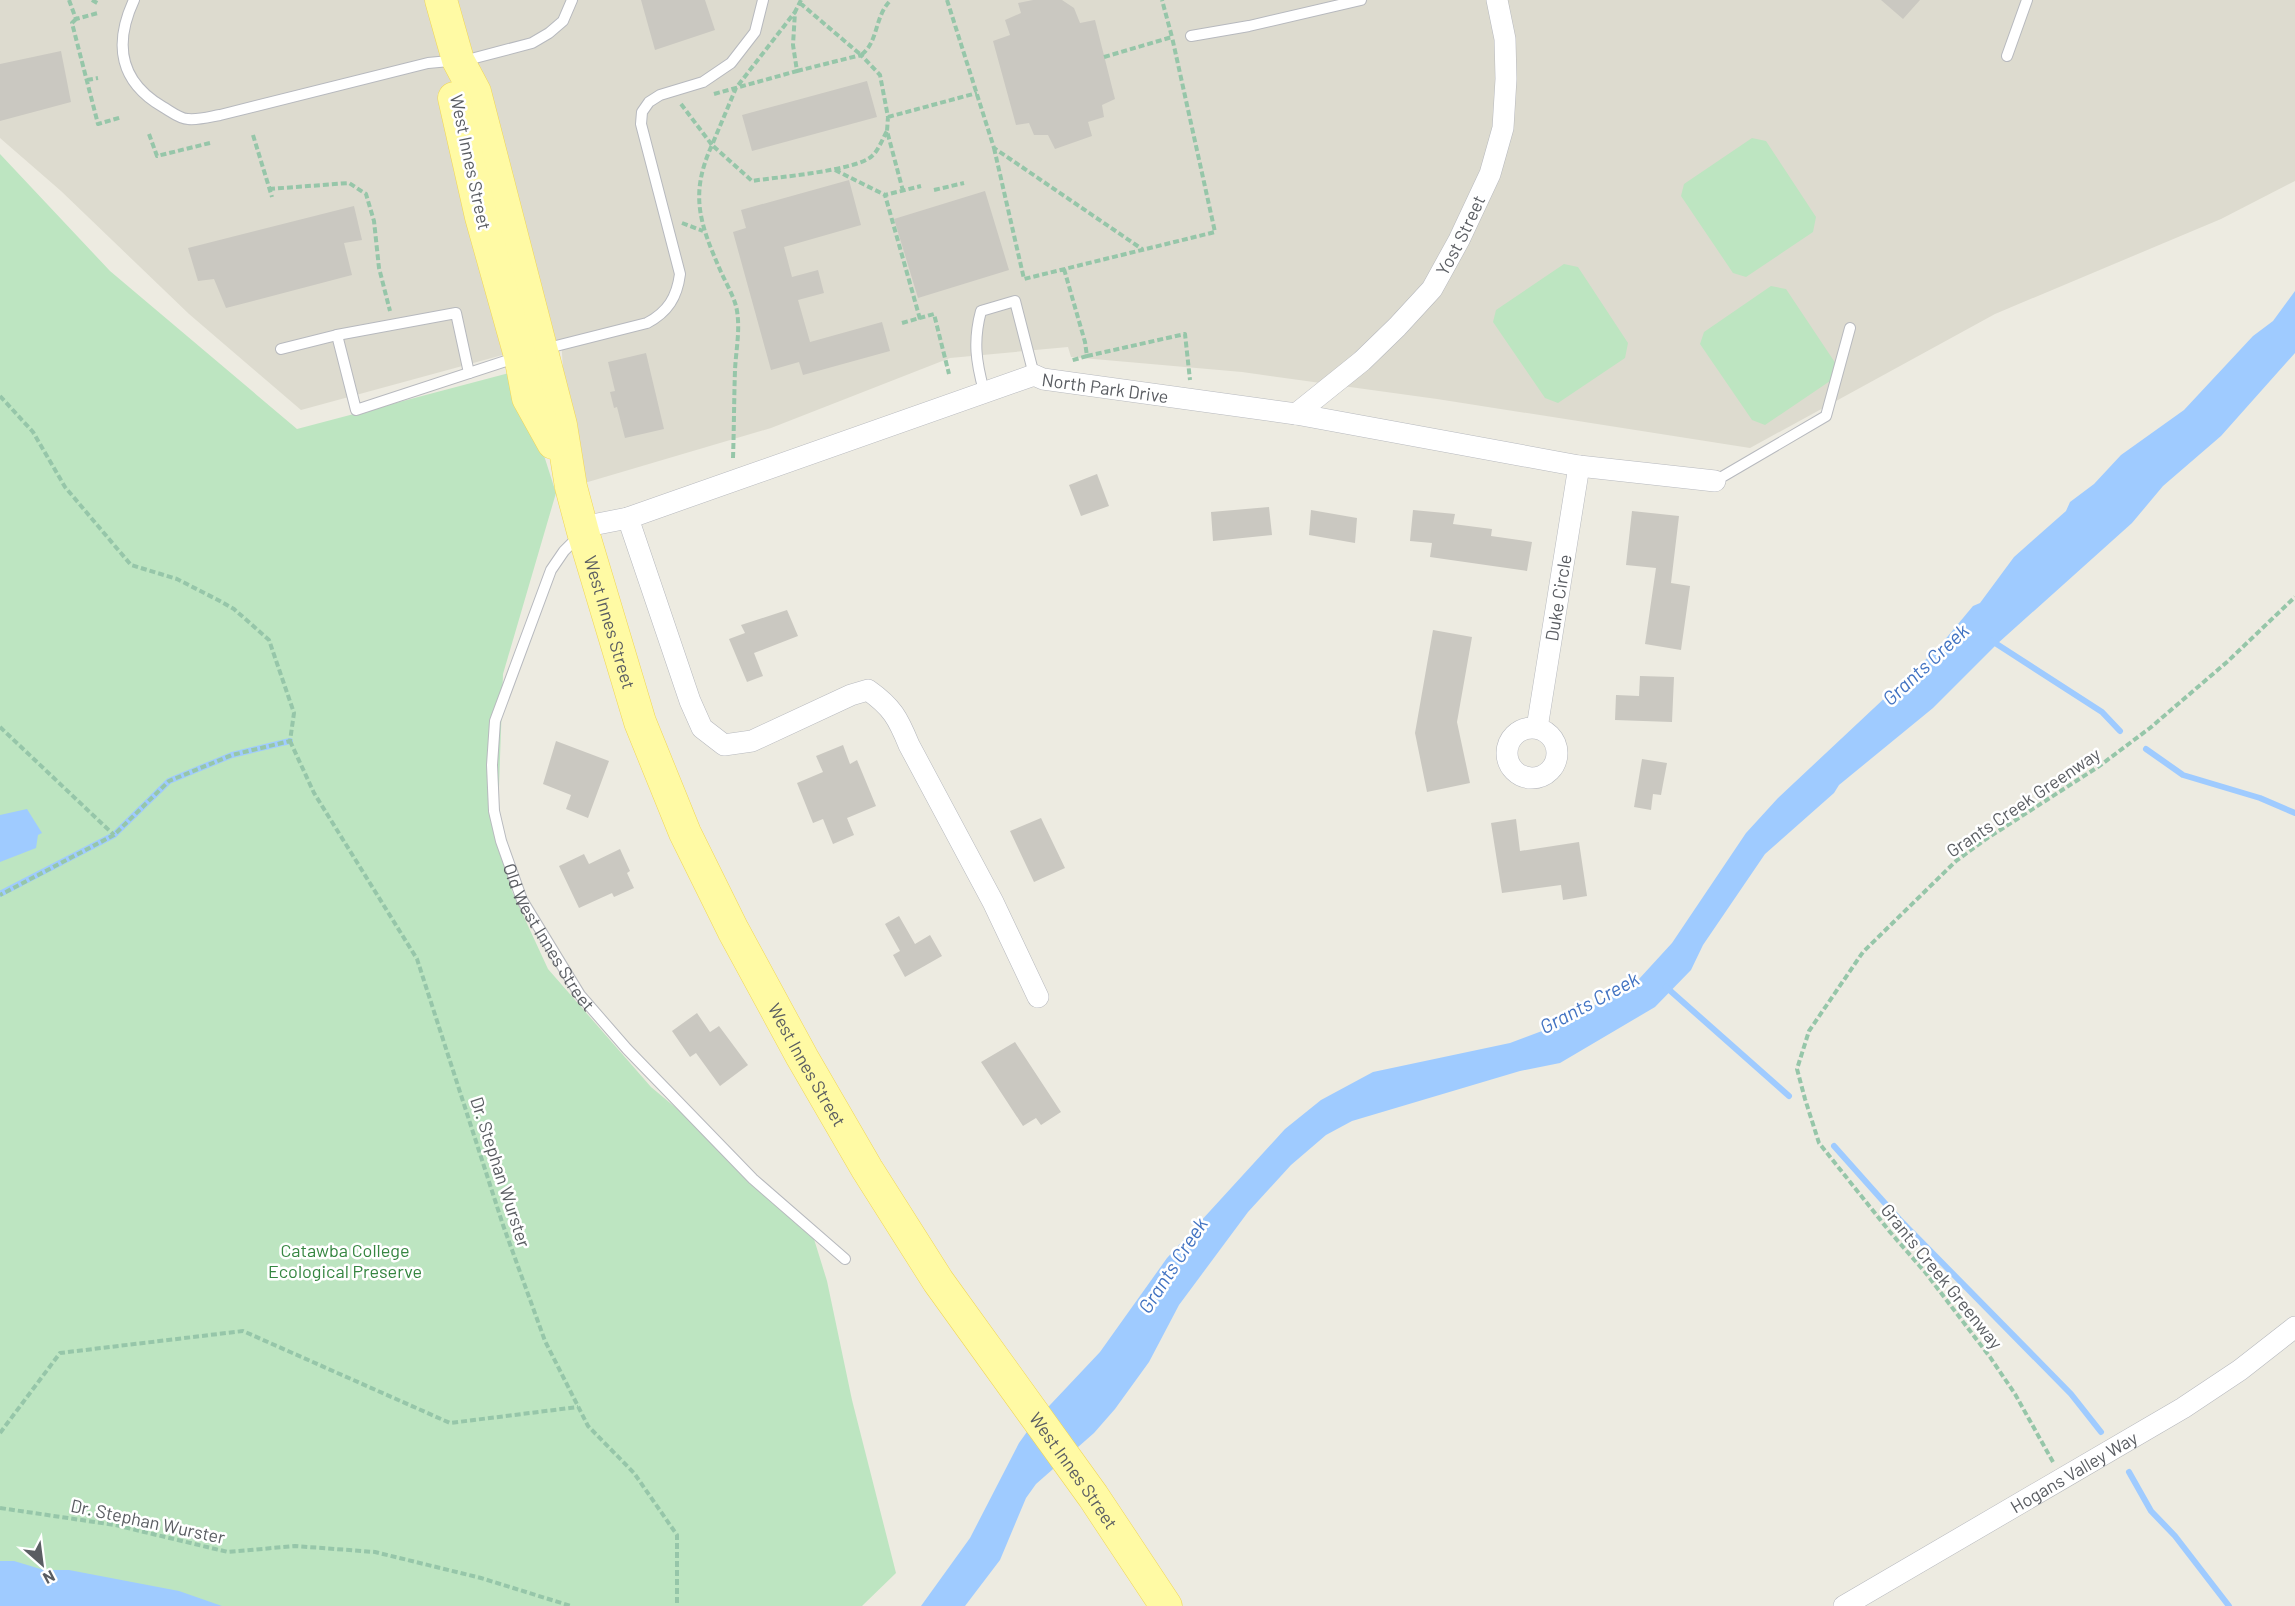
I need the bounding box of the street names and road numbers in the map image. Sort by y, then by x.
street label: West Innes Street [446,92,496,232]
street label: Yost Street [1431,192,1490,279]
street label: North Park Drive [1040,368,1170,407]
street label: West Innes Street [580,553,640,691]
street label: Duke Circle [1540,553,1576,643]
street label: Grants Creek Greenway [1942,742,2104,862]
street label: Old West Innes Street [499,860,600,1015]
street label: West Innes Street [764,999,851,1130]
street label: Dr. Stephan Wurster [466,1094,536,1251]
street label: Grants Creek Greenway [1877,1199,2007,1353]
street label: West Innes Street [1025,1408,1123,1533]
street label: Hogans Valley Way [2006,1426,2141,1517]
street label: Dr. Stephan Wurster [69,1494,228,1548]

